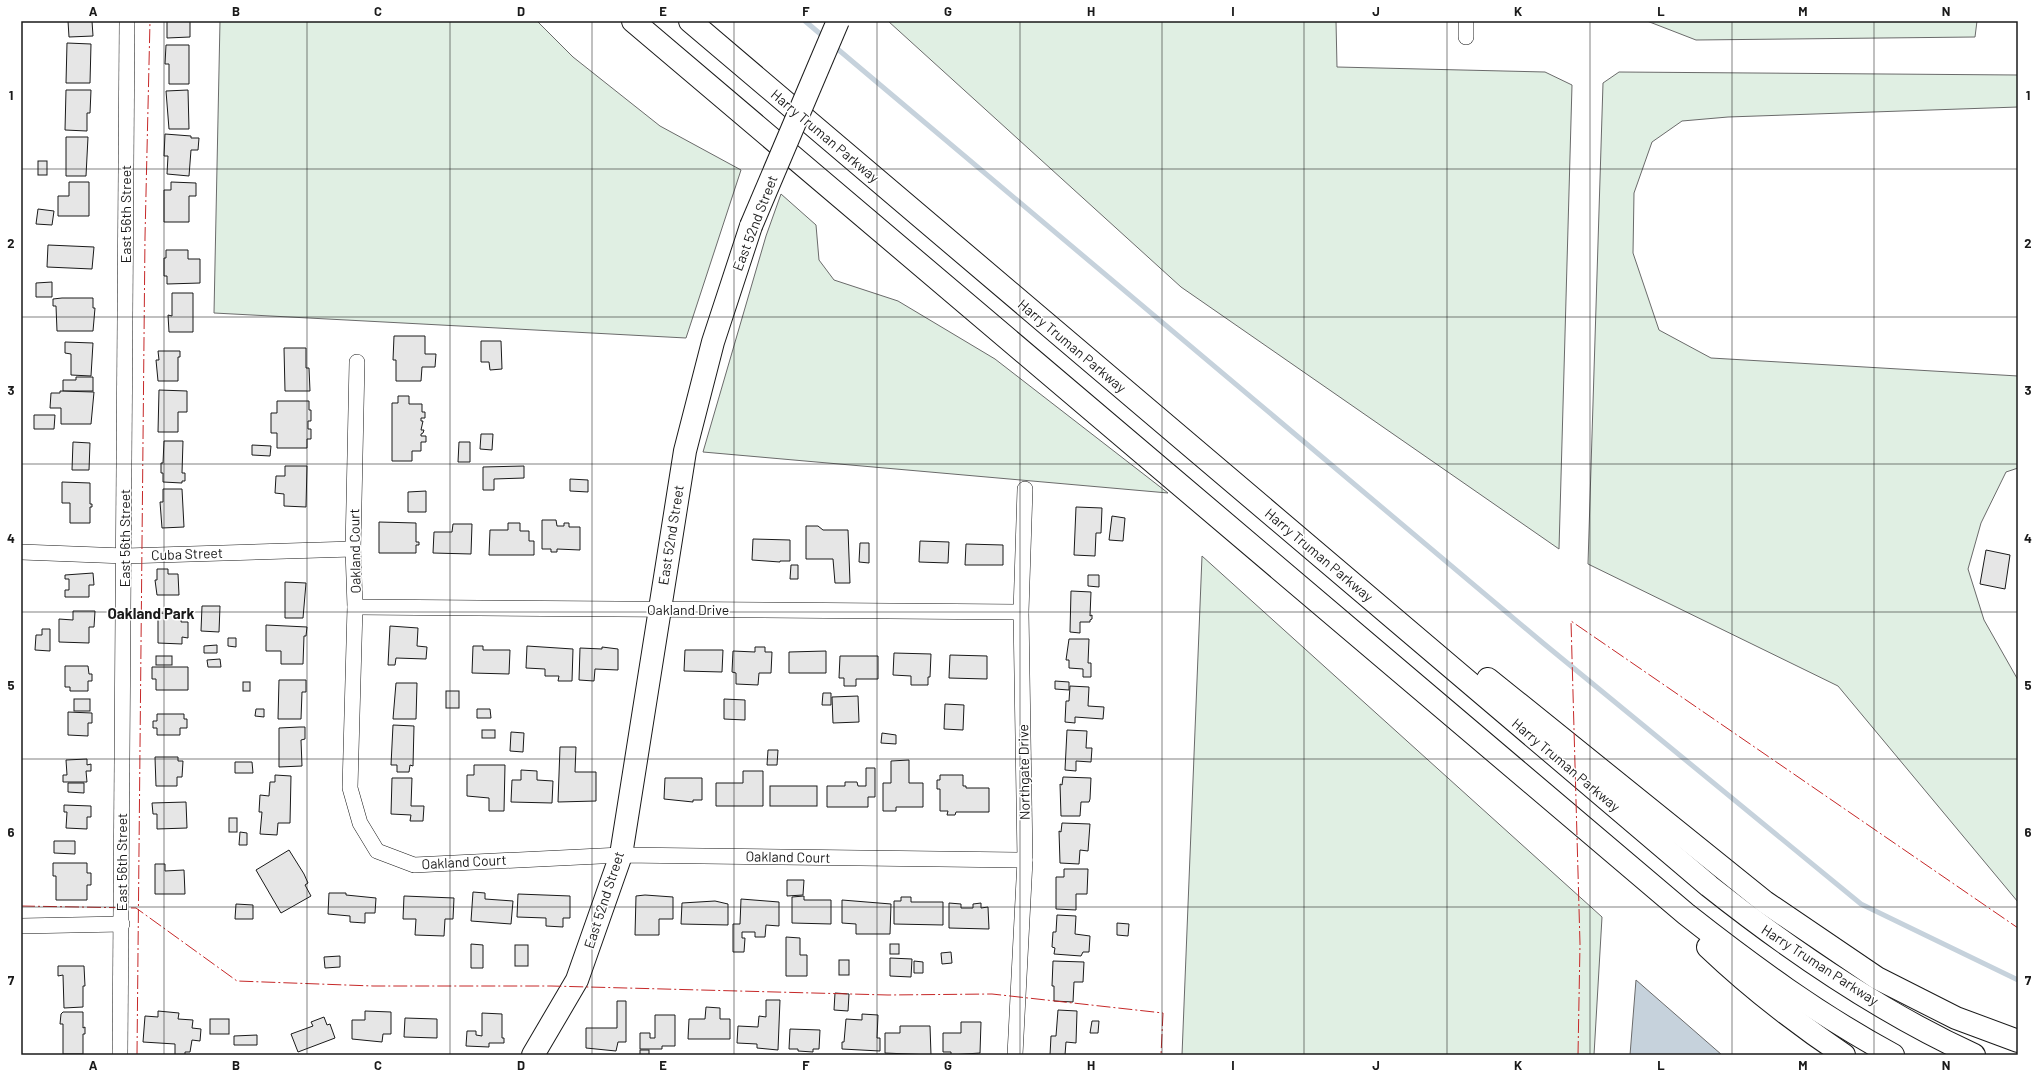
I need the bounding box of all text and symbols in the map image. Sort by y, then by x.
text: A [89,3,98,19]
text: B [232,3,240,19]
text: C [374,3,382,19]
text: D [517,3,525,19]
text: E [659,3,667,19]
text: F [802,3,810,19]
text: G [944,3,952,19]
text: H [1087,3,1095,19]
text: I [1231,3,1235,19]
text: J [1372,3,1380,19]
text: K [1514,3,1522,19]
text: L [1657,3,1665,19]
text: M [1798,3,1808,19]
text: N [1942,3,1950,19]
street label: Harry Truman Parkway [768,85,883,186]
text: 1 [9,87,13,103]
text: 1 [2026,87,2030,103]
street label: East 56th Street [117,165,134,263]
street label: East 52nd Street [728,173,781,273]
text: 2 [7,235,15,251]
text: 2 [2024,235,2032,251]
street label: Harry Truman Parkway [1015,295,1130,396]
text: 3 [7,382,15,398]
text: 3 [2024,382,2032,398]
street label: East 52nd Street [654,484,687,586]
street label: East 56th Street [116,489,133,587]
street label: Harry Truman Parkway [1262,504,1377,605]
street label: Oakland Court [345,508,364,594]
text: 4 [7,530,15,546]
text: 4 [2024,530,2032,546]
street label: Cuba Street [151,544,223,563]
street label: Oakland Drive [647,601,729,618]
district label: Oakland Park [108,604,194,622]
text: 5 [7,677,15,693]
text: 5 [2024,677,2032,693]
street label: Harry Truman Parkway [1509,714,1624,815]
street label: Northgate Drive [1014,724,1033,820]
street label: East 56th Street [113,813,130,911]
text: 6 [8,824,15,840]
text: 6 [2025,824,2032,840]
street label: Oakland Court [745,847,831,866]
street label: East 52nd Street [580,849,627,951]
street label: Oakland Court [421,851,507,872]
street label: Harry Truman Parkway [1759,920,1882,1009]
text: 7 [8,972,15,988]
text: 7 [2025,972,2032,988]
text: A [89,1057,98,1073]
text: B [232,1057,240,1073]
text: C [374,1057,382,1073]
text: D [517,1057,525,1073]
text: E [659,1057,667,1073]
text: F [802,1057,810,1073]
text: G [944,1057,952,1073]
text: H [1087,1057,1095,1073]
text: I [1231,1057,1235,1073]
text: J [1372,1057,1380,1073]
text: K [1514,1057,1522,1073]
text: L [1657,1057,1665,1073]
text: M [1798,1057,1808,1073]
text: N [1942,1057,1950,1073]

